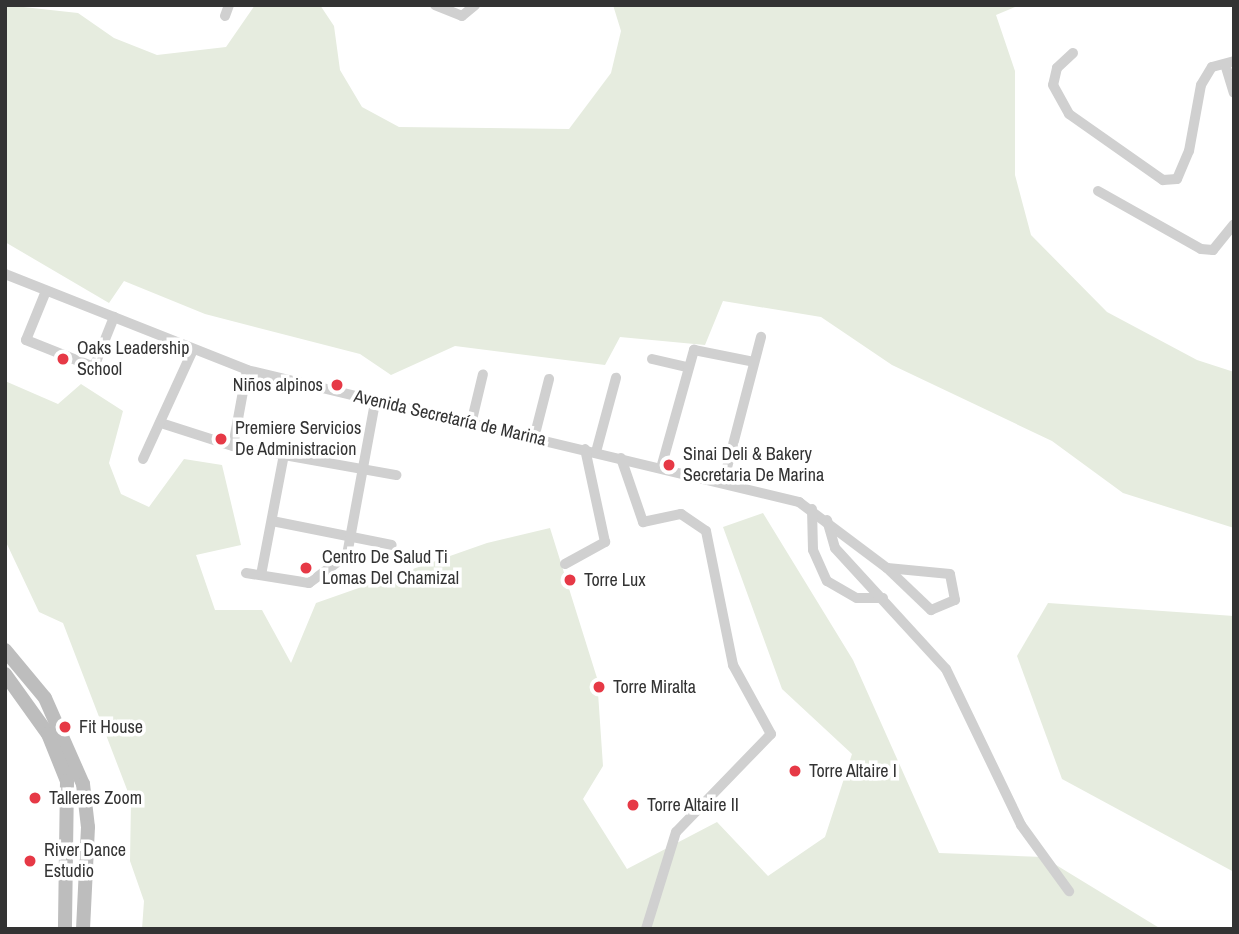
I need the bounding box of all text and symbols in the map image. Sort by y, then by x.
place label: Oaks Leadership School [77,338,189,380]
marker: Oaks Leadership School [55,351,71,367]
place label: Niños alpinos [233,374,323,396]
marker: Niños alpinos [329,377,345,393]
street label: Avenida Secretaría de Marina [352,385,548,451]
place label: Premiere Servicios De Administracion [235,418,361,460]
marker: Premiere Servicios De Administracion [213,431,229,447]
place label: Sinai Deli & Bakery Secretaria De Marina [683,444,824,486]
marker: Sinai Deli & Bakery Secretaria De Marina [661,457,677,473]
place label: Centro De Salud Ti Lomas Del Chamizal [322,547,459,590]
marker: Centro De Salud Ti Lomas Del Chamizal [296,558,316,578]
place label: Torre Lux [584,569,646,591]
marker: Torre Lux [562,572,578,588]
place label: Torre Miralta [613,676,696,698]
marker: Torre Miralta [591,679,607,695]
place label: Fit House [79,716,143,738]
marker: Fit House [57,719,73,735]
place label: Torre Altaire I [809,760,898,782]
marker: Torre Altaire I [787,763,803,779]
place label: Talleres Zoom [49,787,142,809]
marker: Talleres Zoom [27,790,43,806]
place label: Torre Altaire II [647,794,740,816]
marker: Torre Altaire II [625,797,641,813]
place label: River Dance Estudio [44,840,126,882]
marker: River Dance Estudio [22,853,38,869]

